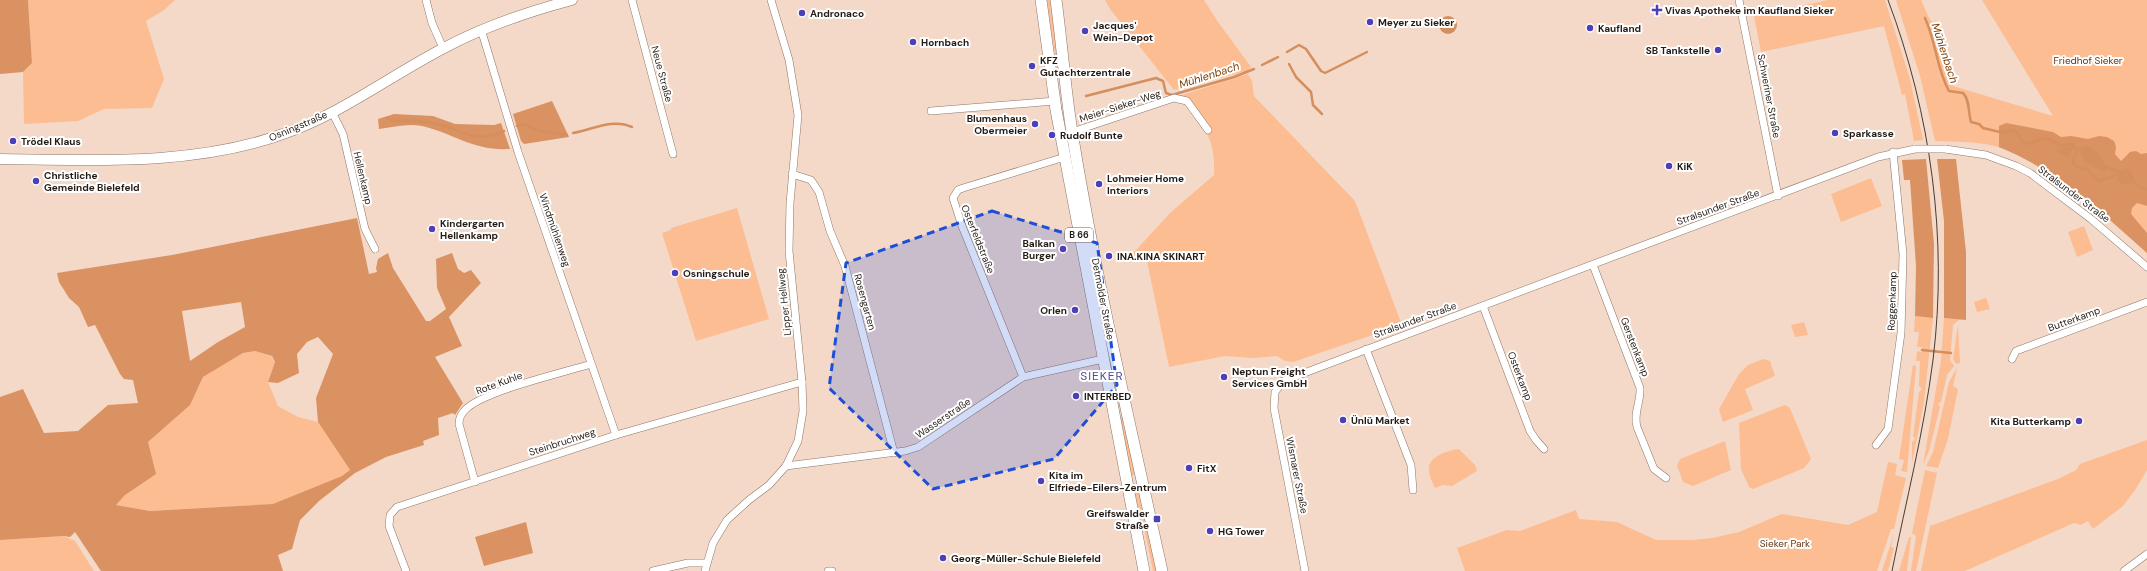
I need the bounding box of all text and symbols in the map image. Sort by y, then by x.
place label: Vivas Apotheke im Kaufland Sieker [1665,4,1834,17]
marker: Vivas Apotheke im Kaufland Sieker [1652,5,1662,15]
place label: Andronaco [810,7,864,20]
marker: Andronaco [797,8,807,18]
place label: Meyer zu Sieker [1378,16,1454,29]
marker: Meyer zu Sieker [1365,17,1375,27]
place label: Jacques' Wein-Depot [1093,19,1153,44]
water label: Mühlenbach [1929,21,1961,85]
place label: Kaufland [1598,22,1641,35]
marker: Kaufland [1585,23,1595,33]
marker: Jacques' Wein-Depot [1080,26,1090,36]
place label: Hornbach [921,36,969,49]
marker: Hornbach [908,37,918,47]
street label: Neue Straße [648,44,676,104]
place label: SB Tankstelle [1646,44,1710,57]
marker: SB Tankstelle [1713,45,1723,55]
street label: Schweriner Straße [1754,53,1784,139]
place label: KFZ Gutachterzentrale [1040,54,1131,79]
park label: Friedhof Sieker [2053,54,2123,67]
water label: Mühlenbach [1177,59,1241,91]
marker: KFZ Gutachterzentrale [1027,61,1037,71]
street label: Meier-Sieker-Weg [1078,87,1163,125]
street label: Osningstraße [267,108,329,144]
place label: Blumenhaus Obermeier [967,112,1027,137]
marker: Blumenhaus Obermeier [1030,119,1040,129]
place label: Sparkasse [1843,127,1894,140]
marker: Sparkasse [1830,128,1840,138]
place label: Rudolf Bunte [1060,129,1123,142]
marker: Rudolf Bunte [1047,130,1057,140]
place label: Trödel Klaus [21,135,81,148]
marker: Trödel Klaus [8,136,18,146]
street label: Hellenkamp [351,150,375,206]
place label: KiK [1677,160,1693,173]
marker: KiK [1664,161,1674,171]
street label: Stralsunder Straße [2035,163,2113,226]
place label: Christliche Gemeinde Bielefeld [44,169,140,194]
place label: Lohmeier Home Interiors [1107,172,1184,197]
marker: Christliche Gemeinde Bielefeld [31,176,41,186]
marker: Lohmeier Home Interiors [1094,179,1104,189]
street label: Stralsunder Straße [1675,186,1761,228]
street label: Windmühlenweg [536,192,574,269]
street label: Osterfeldstraße [958,203,998,276]
place label: Kindergarten Hellenkamp [440,217,504,242]
marker: Kindergarten Hellenkamp [427,224,437,234]
road number: B 66 [1065,228,1093,242]
place label: Balkan Burger [1022,237,1055,262]
marker: Balkan Burger [1058,244,1068,254]
place label: INA.KINA SKINART [1117,250,1205,263]
marker: INA.KINA SKINART [1104,251,1114,261]
street label: Detmolder Straße [1089,257,1117,341]
place label: Osningschule [683,267,750,280]
street label: Lipper Hellweg [774,267,794,336]
marker: Osningschule [670,268,680,278]
street label: Roggenkamp [1884,271,1900,331]
street label: Rosengarten [851,272,879,332]
street label: Stralsunder Straße [1372,299,1458,341]
place label: Orlen [1040,304,1067,317]
street label: Butterkamp [2046,304,2102,334]
marker: Orlen [1070,305,1080,315]
street label: Gerstenkamp [1618,315,1652,379]
street label: Osterkamp [1505,350,1535,402]
place label: Neptun Freight Services GmbH [1232,365,1307,390]
street label: Rote Kuhle [474,368,524,397]
district label: SIEKER [1080,368,1124,384]
marker: Neptun Freight Services GmbH [1219,372,1229,382]
place label: INTERBED [1084,390,1131,403]
marker: INTERBED [1071,391,1081,401]
street label: Wasserstraße [913,395,973,441]
place label: Ünlü Market [1351,414,1410,427]
marker: Ünlü Market [1338,415,1348,425]
place label: Kita Butterkamp [1991,415,2071,428]
marker: Kita Butterkamp [2074,416,2084,426]
street label: Steinbruchweg [527,425,597,459]
street label: Wismarer Straße [1283,435,1311,515]
place label: FitX [1197,462,1217,475]
marker: FitX [1184,463,1194,473]
place label: Kita im Elfriede-Eilers-Zentrum [1049,469,1167,494]
marker: Kita im Elfriede-Eilers-Zentrum [1036,476,1046,486]
place label: Greifswalder Straße [1087,507,1149,532]
marker: Greifswalder Straße [1152,514,1162,524]
place label: HG Tower [1218,525,1264,538]
marker: HG Tower [1205,526,1215,536]
park label: Sieker Park [1760,537,1810,550]
place label: Georg-Müller-Schule Bielefeld [951,552,1101,565]
marker: Georg-Müller-Schule Bielefeld [938,553,948,563]

